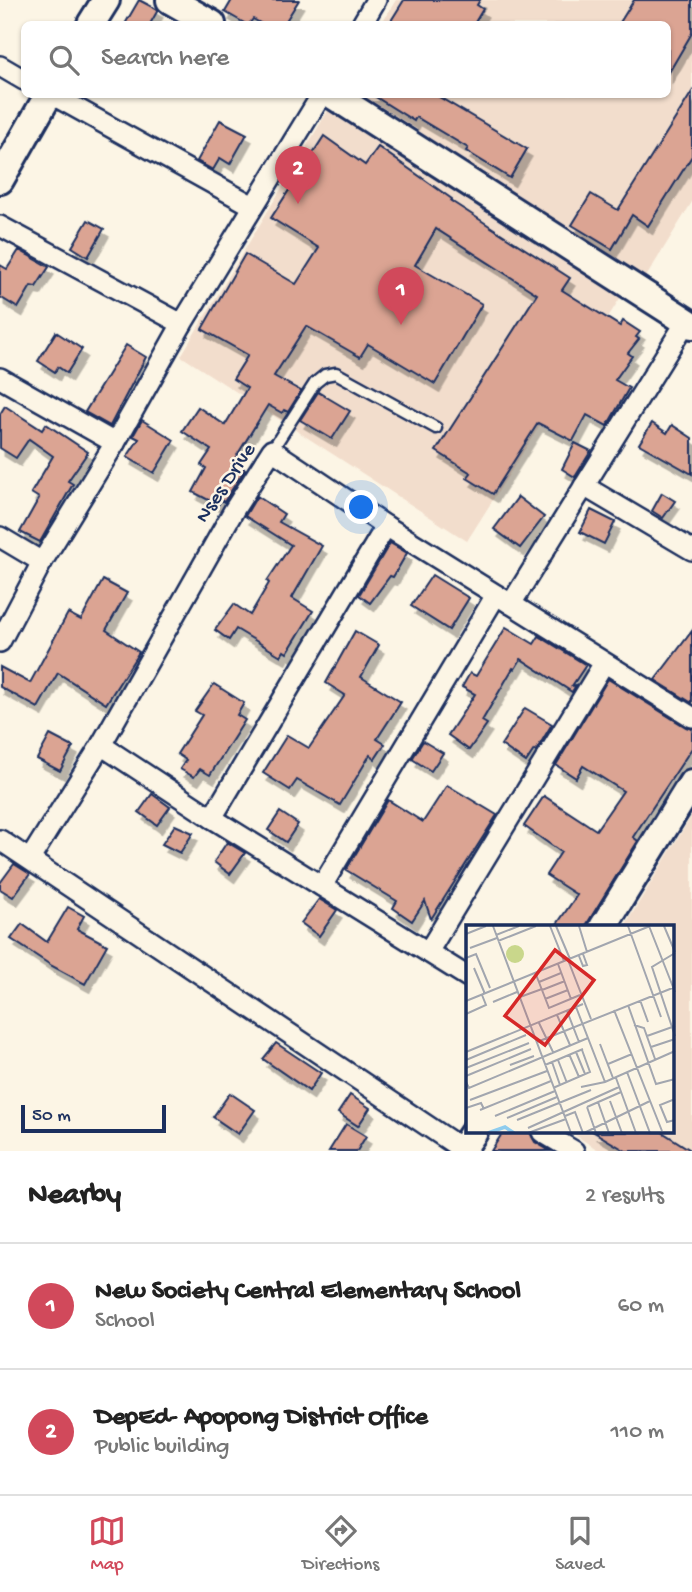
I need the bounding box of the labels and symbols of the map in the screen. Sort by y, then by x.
pin: 2 [275,146,321,204]
pin: 1 [378,267,424,325]
street label: Nses Drive [191,438,263,529]
your location [344,490,378,524]
inset map [466,925,674,1134]
scale bar [21,1102,166,1134]

